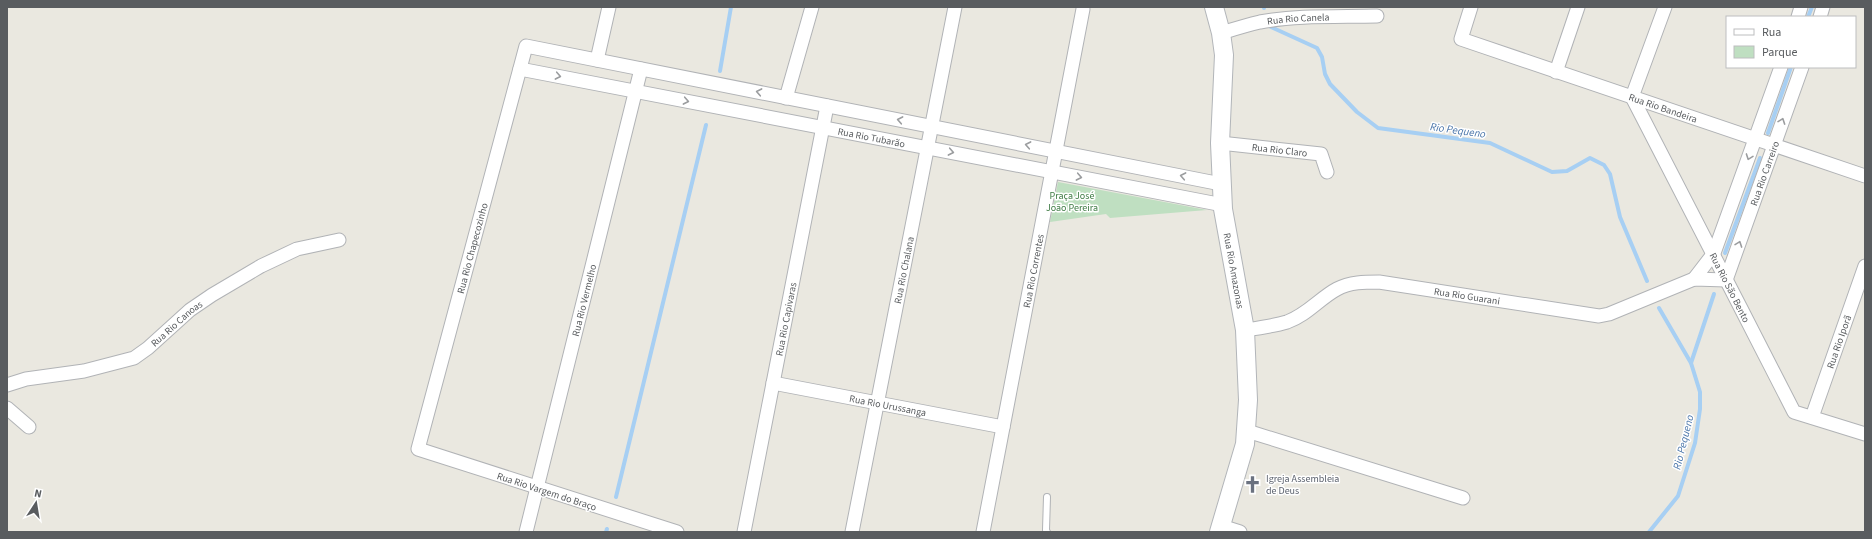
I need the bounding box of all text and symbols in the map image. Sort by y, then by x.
street label: Rua Rio Canela [1266,11,1330,29]
legend [1726,16,1856,68]
text: Rua [1762,24,1781,41]
text: Parque [1762,44,1798,61]
one-way arrow [555,71,562,80]
one-way arrow [756,89,762,97]
street label: Rua Rio Bandeira [1627,90,1699,127]
one-way arrow [683,96,689,104]
one-way arrow [897,116,904,125]
one-way arrow [1778,118,1786,125]
water label: Rio Pequeno [1429,119,1487,142]
street label: Rua Rio Tubarão [836,125,906,151]
street label: Rua Rio Carreiro [1747,139,1783,208]
street label: Rua Rio Claro [1251,141,1308,160]
one-way arrow [1025,142,1031,150]
one-way arrow [948,148,954,156]
one-way arrow [1745,153,1754,160]
one-way arrow [1076,172,1082,181]
one-way arrow [1180,173,1186,181]
park label: Praça José João Pereira [1046,189,1098,215]
street label: Rua Rio Chapecozinho [454,201,492,295]
street label: Rua Rio Amazonas [1219,232,1247,310]
street label: Rua Rio Correntes [1020,233,1048,309]
street label: Rua Rio Chalana [891,235,918,305]
one-way arrow [1734,240,1743,247]
street label: Rua Rio São Bento [1706,250,1753,325]
street label: Rua Rio Vermelho [569,263,600,338]
street label: Rua Rio Capivaras [772,281,800,357]
street label: Rua Rio Guarani [1433,285,1501,309]
street label: Rua Rio Canoas [148,298,206,350]
street label: Rua Rio Iporã [1824,313,1855,370]
street label: Rua Rio Urussanga [848,392,927,420]
water label: Rio Pequeno [1669,413,1698,471]
street label: Rua Rio Vargem do Braço [495,469,598,515]
place label: Igreja Assembleia de Deus [1266,472,1339,498]
church icon: Igreja Assembleia de Deus [1243,474,1263,494]
north arrow [16,483,56,523]
text: N [33,486,43,502]

